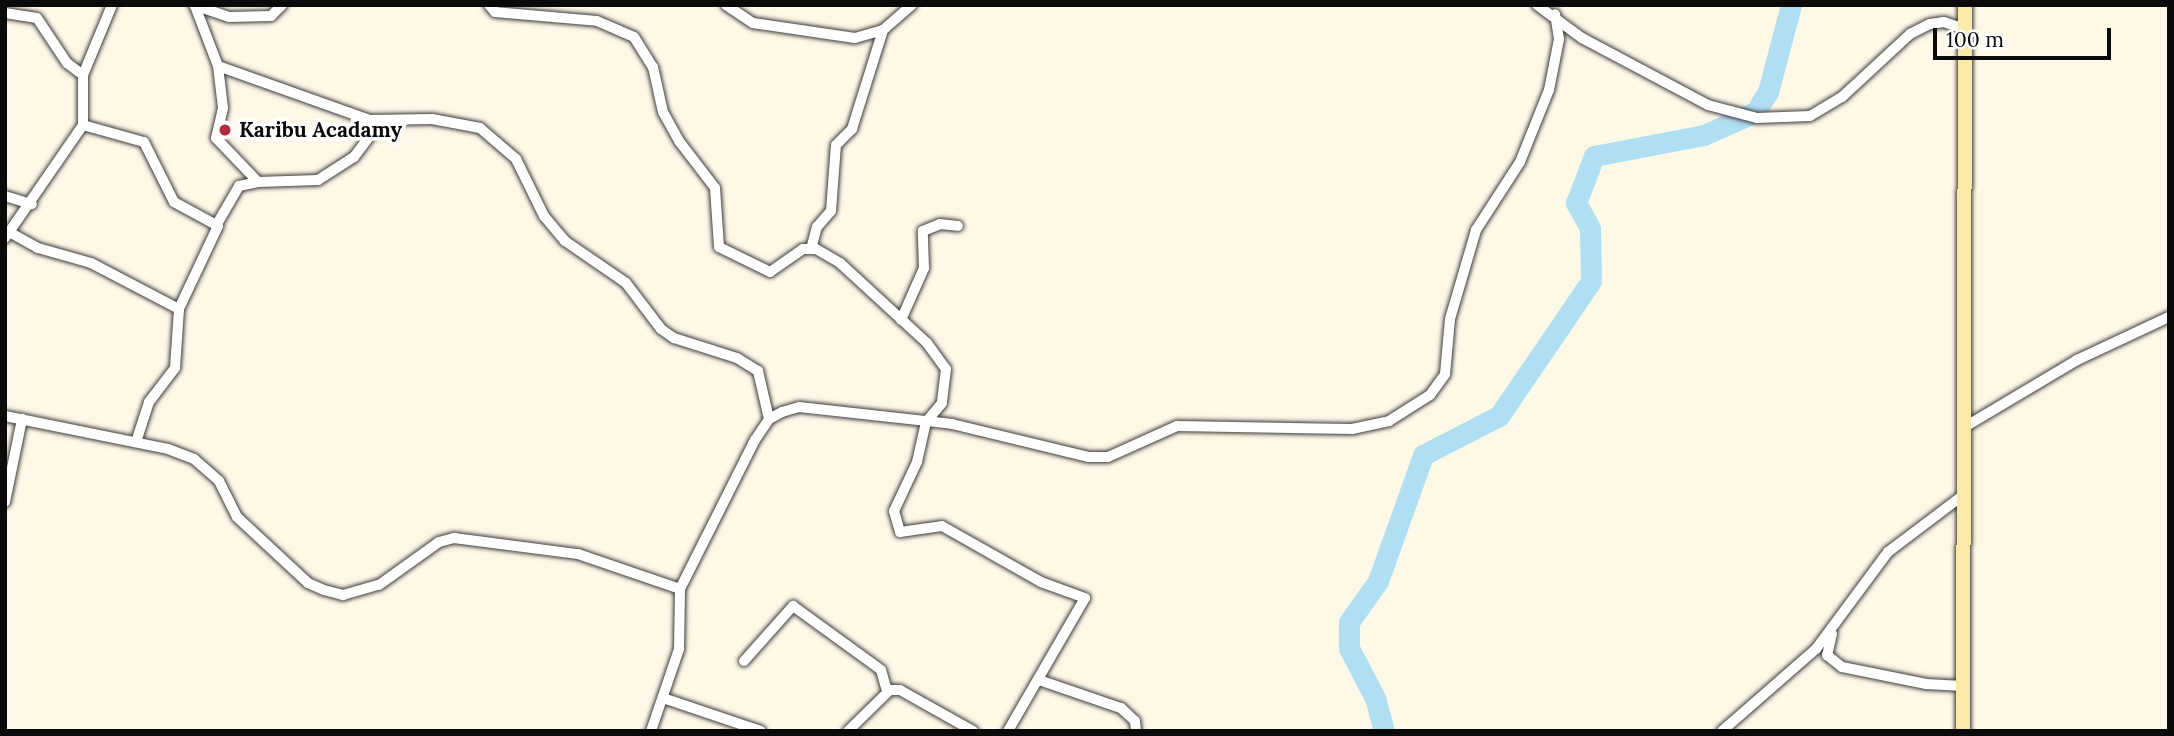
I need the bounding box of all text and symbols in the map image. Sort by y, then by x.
scale bar [1936,14,2114,58]
text: 100 m [1946,26,2004,53]
place label: Karibu Acadamy [239,117,402,143]
marker: Karibu Acadamy [217,122,233,138]

